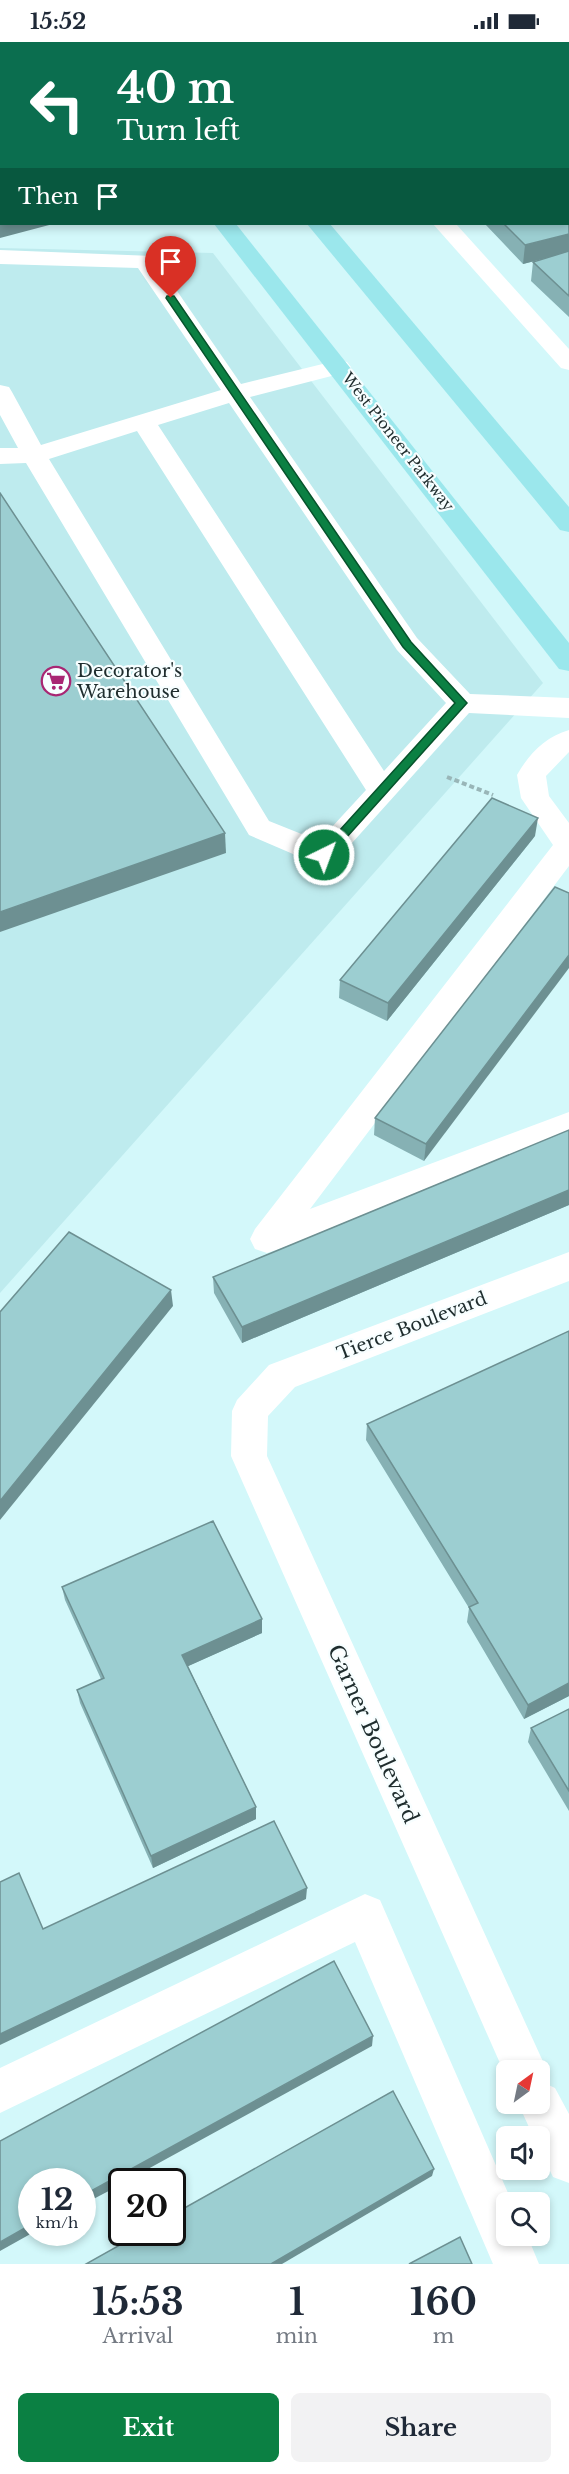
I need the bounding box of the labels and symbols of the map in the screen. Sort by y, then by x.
pin [145,236,196,298]
street label: West Pioneer Parkway [338,368,459,515]
place label: Decorator's Warehouse [76,660,182,703]
supermarket icon: Decorator's Warehouse [40,665,72,697]
position arrow [292,823,356,887]
street label: Tierce Boulevard [334,1287,490,1365]
street label: Garner Boulevard [322,1641,424,1827]
north arrow [496,2060,550,2114]
speed limit sign: 20 [108,2168,186,2246]

